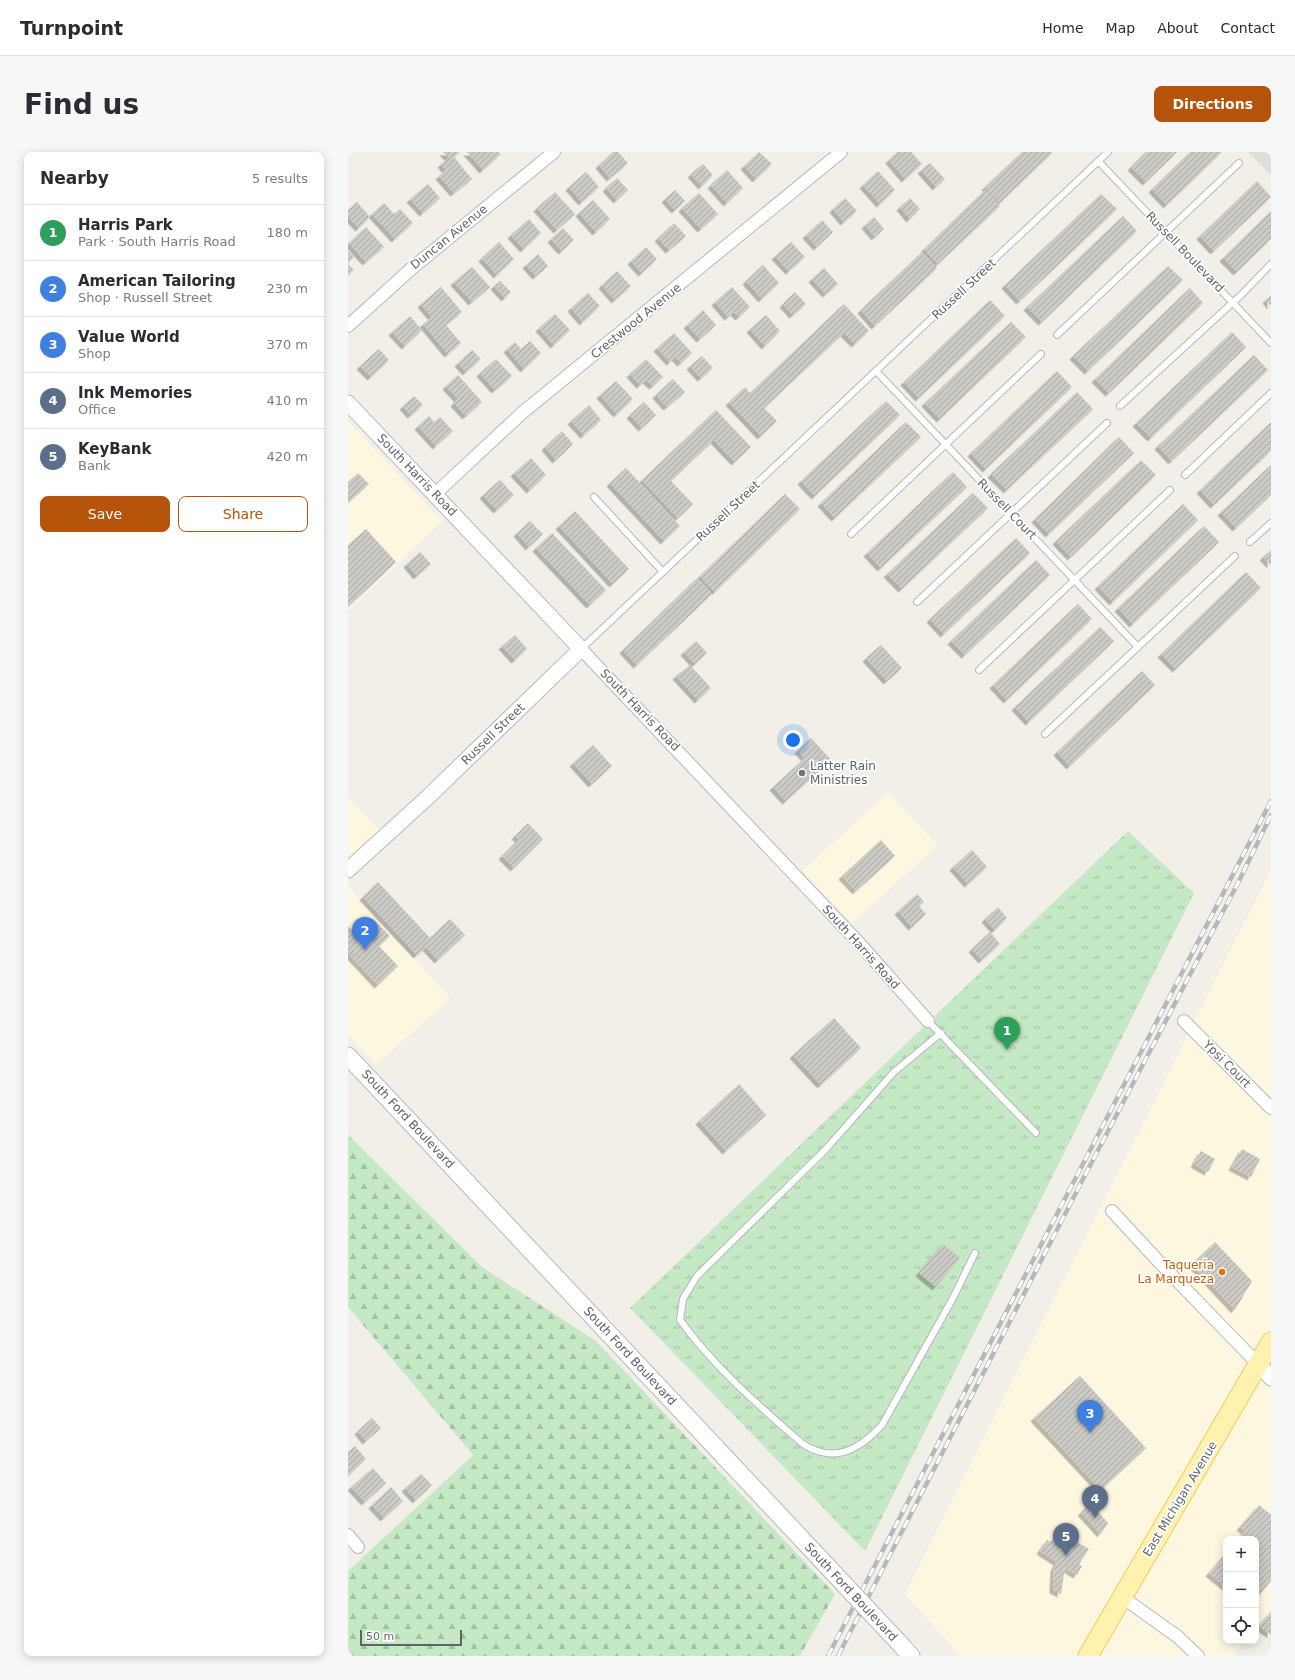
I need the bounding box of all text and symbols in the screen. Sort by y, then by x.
text: Turnpoint [20,17,123,39]
text: Home [1042,20,1084,36]
text: Map [1106,20,1135,36]
text: About [1157,20,1199,36]
text: Contact [1221,20,1275,36]
button: Directions [1154,86,1271,122]
text: Find us [24,88,139,121]
text: Nearby [40,168,109,188]
text: 5 results [252,171,308,186]
street label: Duncan Avenue [408,202,490,272]
street label: Russell Boulevard [1143,209,1227,295]
text: Harris Park [78,216,173,234]
text: 1 [48,225,58,240]
text: 180 m [266,225,308,240]
text: Park · South Harris Road [78,234,236,249]
street label: Russell Street [929,256,999,322]
text: American Tailoring [78,272,236,290]
street label: Crestwood Avenue [588,280,684,362]
text: 2 [48,281,58,296]
text: 230 m [266,281,308,296]
text: Shop · Russell Street [78,290,212,305]
text: Value World [78,328,180,346]
text: 3 [48,337,58,352]
text: 370 m [266,337,308,352]
text: Shop [78,346,111,361]
text: Ink Memories [78,384,192,402]
text: 4 [48,393,58,408]
text: 410 m [266,393,308,408]
text: Office [78,402,116,417]
street label: South Harris Road [374,431,460,519]
text: KeyBank [78,440,152,458]
text: 5 [48,449,58,464]
text: 420 m [266,449,308,464]
text: Bank [78,458,111,473]
street label: Russell Court [975,476,1040,542]
street label: Russell Street [693,478,763,544]
button: Save [40,496,170,532]
button: Share [178,496,308,532]
street label: South Harris Road [597,666,683,754]
street label: Russell Street [459,700,528,768]
your location [783,730,803,750]
place label: Latter Rain Ministries [810,759,876,787]
marker: Latter Rain Ministries [797,768,807,778]
street label: South Harris Road [820,902,902,992]
pin: 2 [352,917,378,950]
pin: 1 [994,1017,1020,1050]
street label: Ypsi Court [1200,1037,1254,1091]
street label: South Ford Boulevard [359,1067,457,1171]
place label: Taqueria La Marqueza [1137,1258,1214,1286]
marker: Taqueria La Marqueza [1217,1267,1227,1277]
street label: South Ford Boulevard [581,1304,679,1408]
pin: 3 [1077,1400,1103,1433]
street label: East Michigan Avenue [1140,1439,1220,1559]
pin: 4 [1082,1485,1108,1518]
pin: 5 [1053,1523,1079,1556]
map controls [1223,1536,1259,1644]
button: + [1223,1536,1259,1572]
street label: South Ford Boulevard [802,1540,900,1644]
button: − [1223,1572,1259,1608]
button: locate [1223,1608,1259,1644]
scale bar [360,1628,462,1647]
text: 50 m [366,1630,394,1643]

